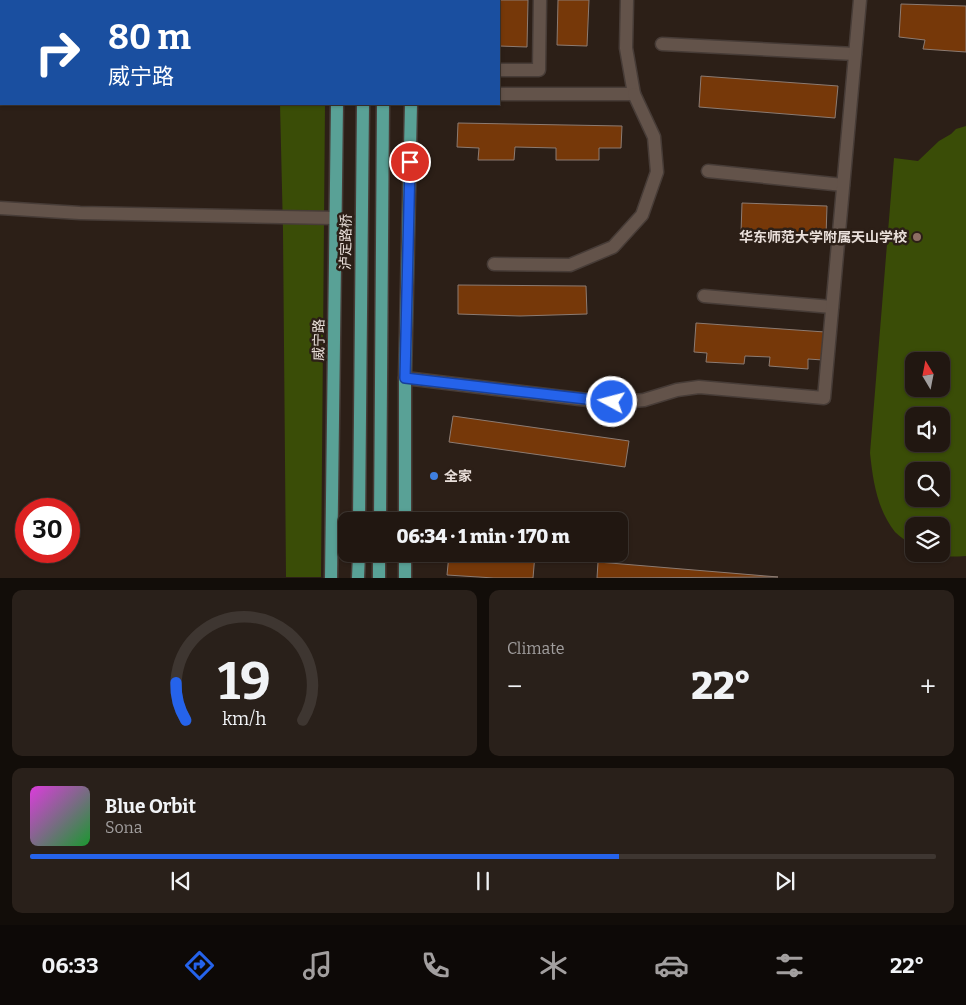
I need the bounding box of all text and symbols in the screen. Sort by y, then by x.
text: 80 m [108,16,191,58]
icon: right [25,20,90,85]
text: 威宁路 [108,63,174,90]
pin [389,141,431,183]
icon: arrive [396,148,424,176]
street label: 泸定路桥 [337,214,355,270]
place label: 华东师范大学附属天山学校 [739,229,907,246]
marker: 华东师范大学附属天山学校 [911,231,923,243]
street label: 威宁路 [310,319,328,361]
north arrow [905,352,950,398]
map controls [905,352,950,562]
position arrow [585,375,637,427]
button: sound [905,407,950,452]
button: search [905,462,950,507]
place label: 全家 [444,468,472,485]
marker: 全家 [428,470,440,482]
speed limit sign: 30 [15,498,80,563]
button: layers [905,517,950,562]
text: 06:34 · 1 min · 170 m [396,525,570,548]
text: Climate [507,639,565,658]
text: 19 [218,650,271,713]
text: 22° [691,663,751,709]
text: − [507,670,522,703]
text: + [920,670,936,703]
text: km/h [222,708,267,730]
text: Blue Orbit [105,795,196,818]
text: Sona [105,818,142,837]
icon: previous [167,867,195,895]
icon: pause [469,867,497,895]
icon: next [771,867,799,895]
icon: directions [182,948,217,983]
icon: music [300,948,335,983]
icon: phone [418,948,453,983]
icon: climate [536,948,571,983]
icon: car [654,948,689,983]
icon: filters [772,948,807,983]
text: 06:33 [42,952,99,979]
text: 22° [890,952,924,979]

